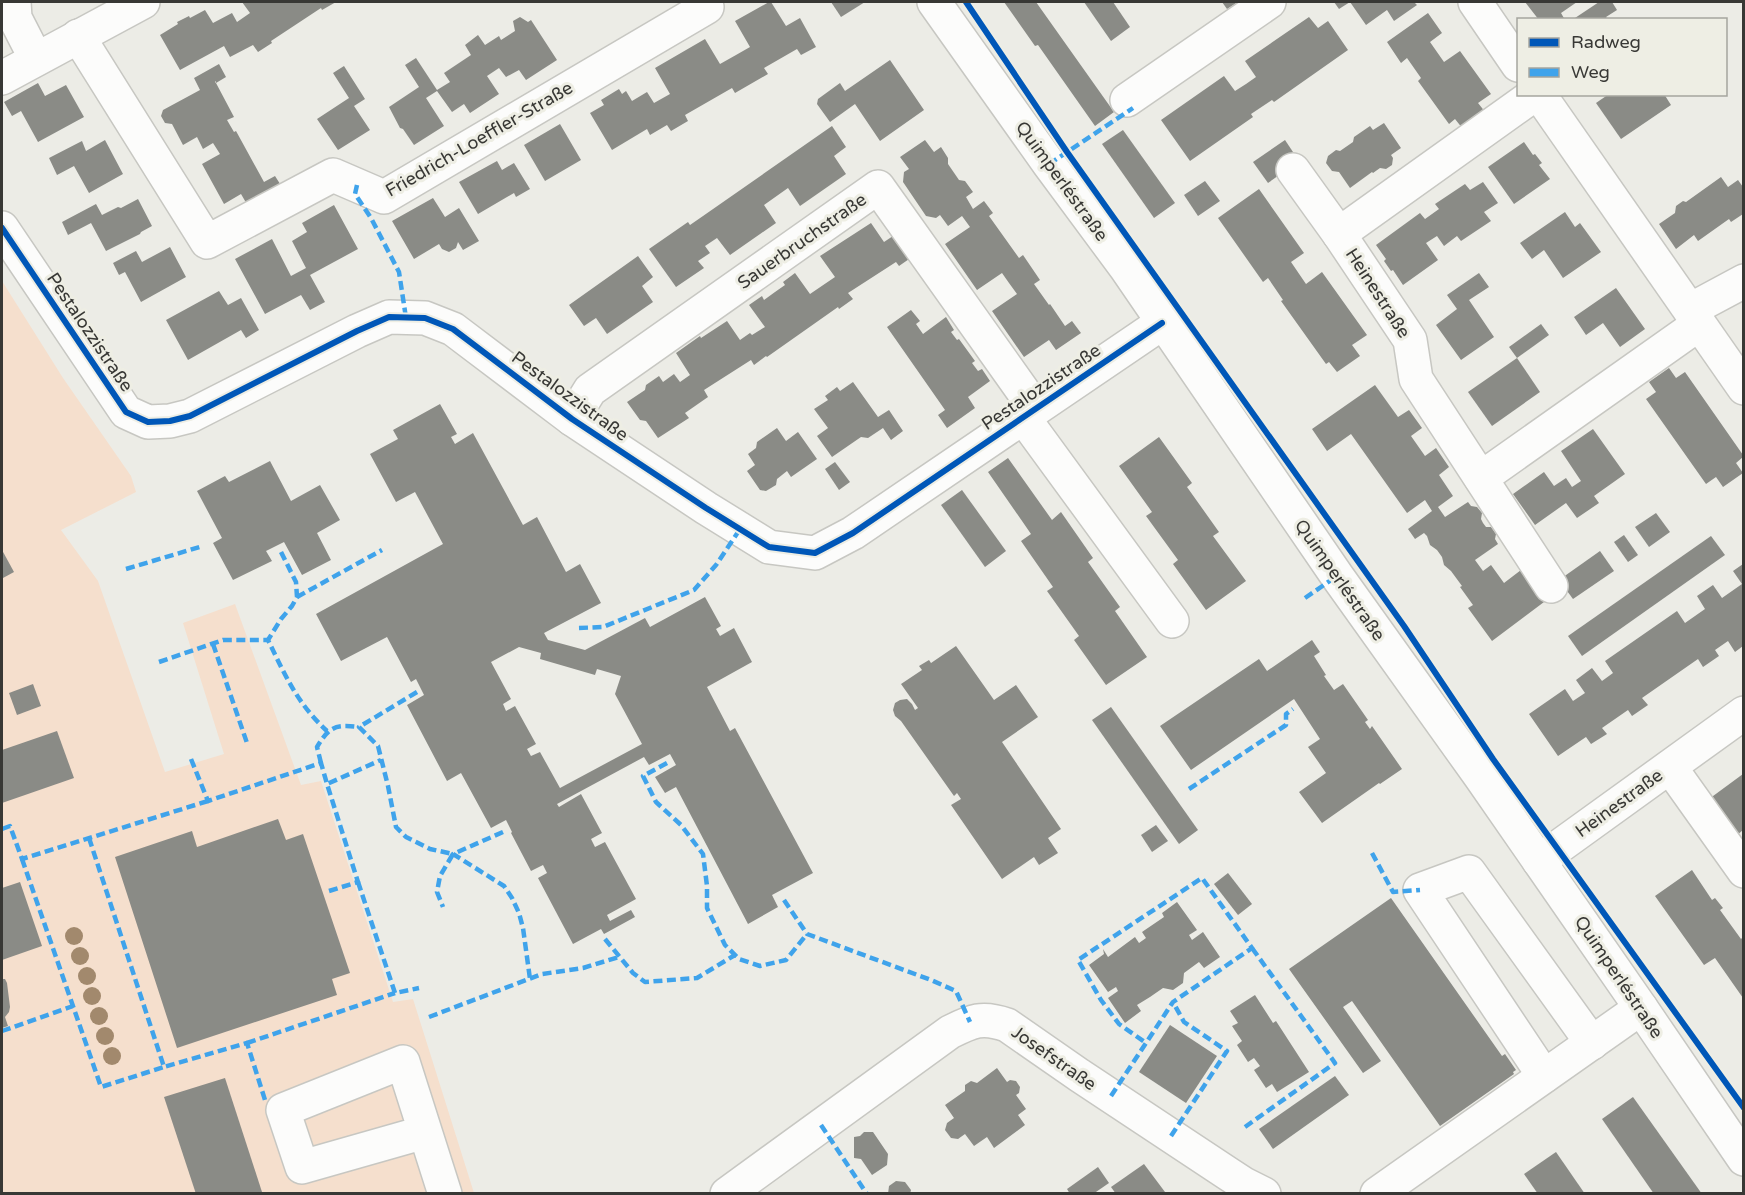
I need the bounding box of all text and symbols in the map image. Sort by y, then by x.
legend [1517,18,1727,96]
text: Radweg [1571,31,1641,53]
text: Weg [1571,61,1610,83]
street label: Friedrich-Loeffler-Straße [381,76,577,202]
street label: Quimperléstraße [1011,117,1113,245]
street label: Sauerbruchstraße [733,188,871,294]
street label: Heinestraße [1341,244,1415,342]
street label: Pestalozzistraße [42,268,138,396]
street label: Pestalozzistraße [977,339,1105,435]
street label: Pestalozzistraße [507,346,633,446]
street label: Quimperléstraße [1290,515,1390,645]
street label: Heinestraße [1571,764,1667,842]
street label: Quimperléstraße [1570,912,1668,1042]
street label: Josefstraße [1007,1021,1101,1095]

